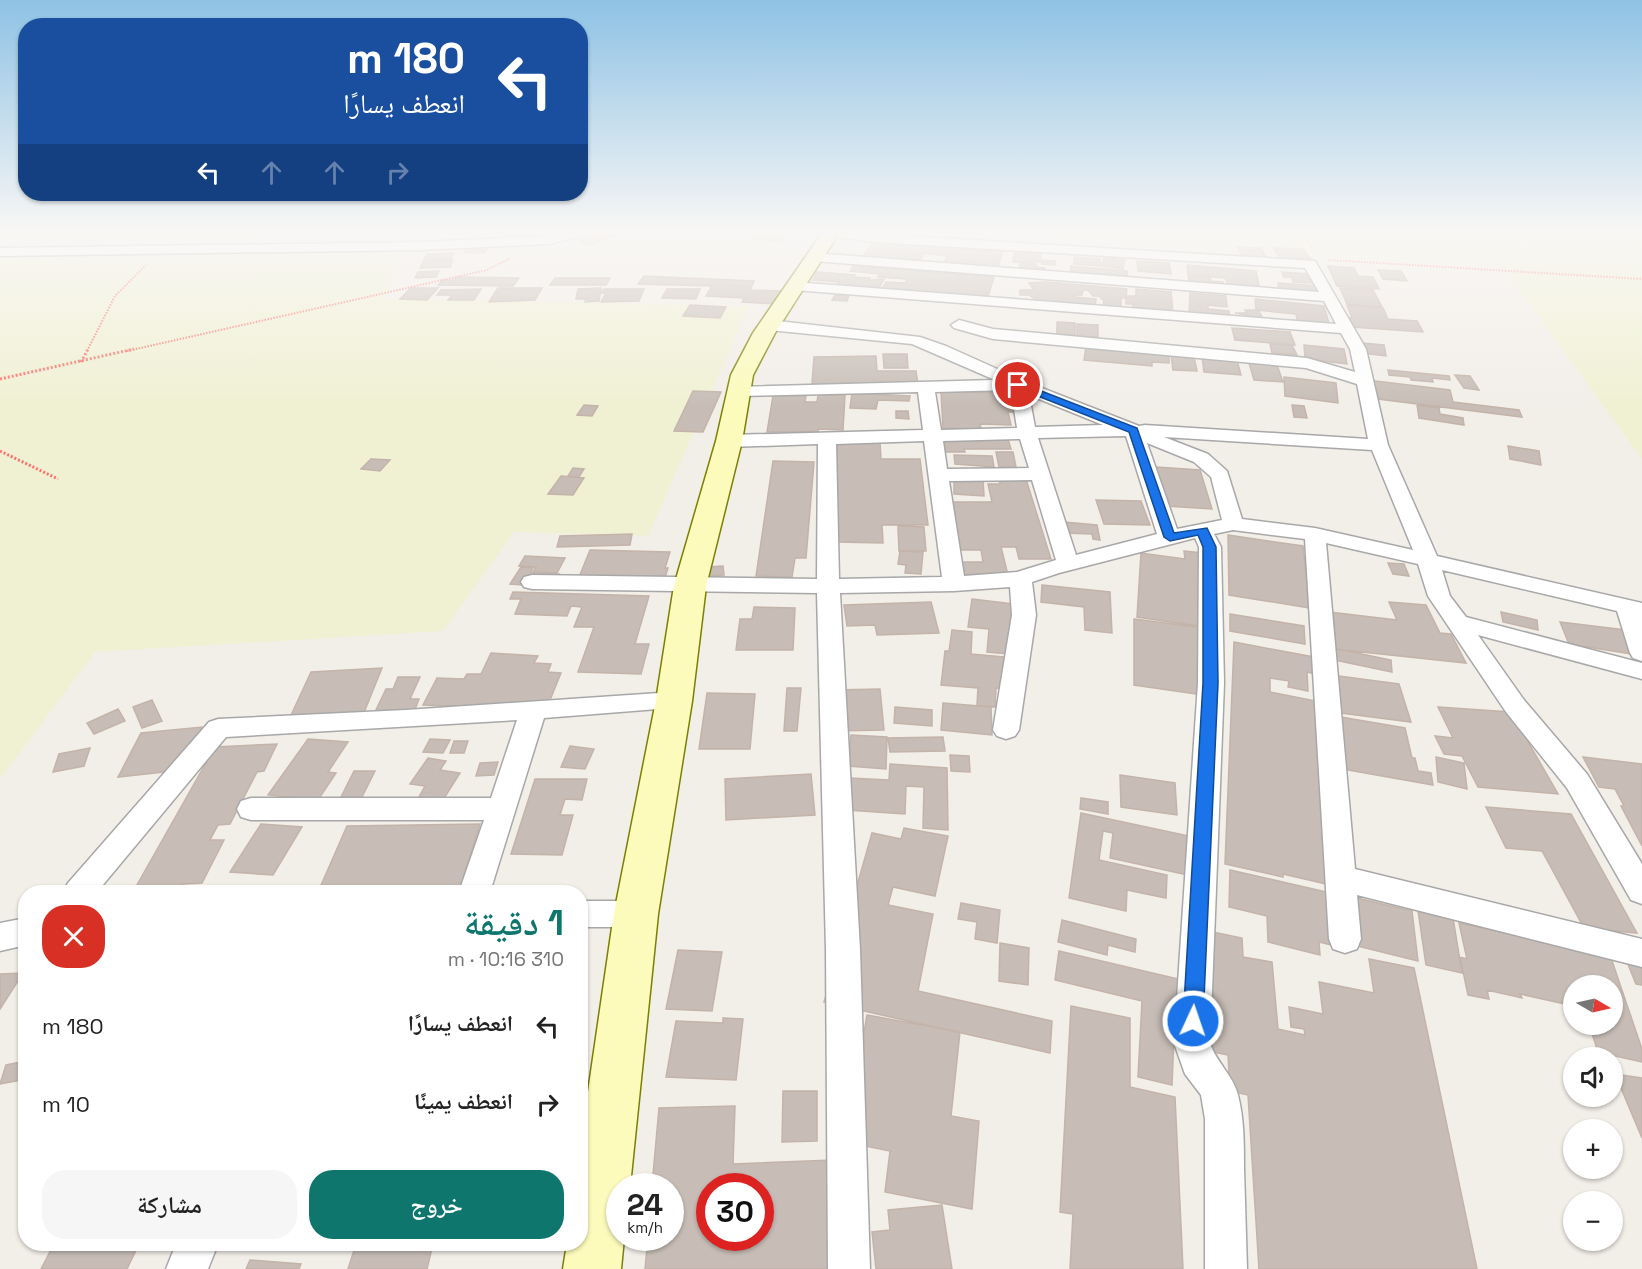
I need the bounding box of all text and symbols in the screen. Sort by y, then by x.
text: 180 m [347,32,465,85]
icon: left [486,42,564,120]
text: انعطف يسارًا [343,86,465,121]
icon: left [192,156,225,189]
icon: ahead [255,156,288,189]
icon: ahead [318,156,351,189]
icon: right [381,156,414,189]
pin [992,359,1043,410]
icon: arrive [1001,368,1034,401]
text: 1 دقيقة [464,900,564,946]
button: close [42,905,105,968]
text: 310 m · 10:16 [448,946,564,972]
north arrow [1563,975,1623,1035]
map controls [1563,975,1623,1251]
position arrow [1161,989,1225,1053]
text: انعطف يسارًا [408,1009,513,1037]
icon: left [531,1010,564,1043]
text: 180 m [42,1012,104,1040]
button: sound [1563,1047,1623,1107]
text: انعطف يمينًا [414,1087,513,1115]
icon: right [531,1088,564,1121]
text: 10 m [42,1090,90,1118]
button: + [1563,1119,1623,1179]
button: مشاركة [42,1170,297,1239]
button: خروج [309,1170,564,1239]
speed limit sign: 30 [696,1173,774,1251]
text: 24 [627,1185,663,1224]
button: − [1563,1191,1623,1251]
text: km/h [627,1218,663,1237]

